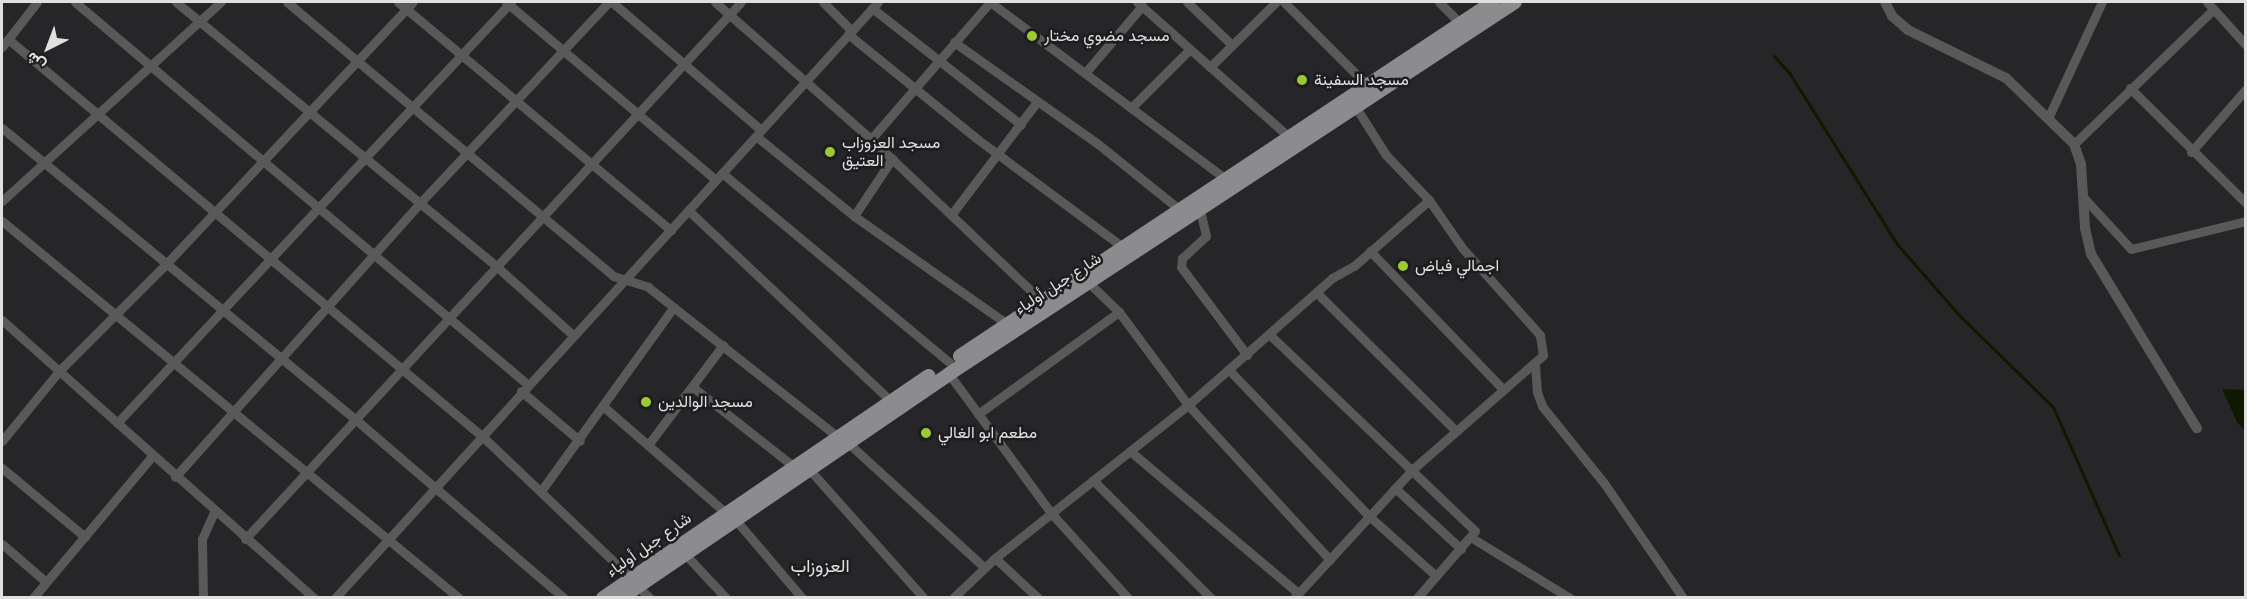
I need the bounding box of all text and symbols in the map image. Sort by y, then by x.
north arrow [18,18,78,78]
place label: مسجد مضوي مختار [1044,26,1170,46]
marker: مسجد مضوي مختار [1025,29,1039,43]
text: ش [21,47,50,76]
place label: مسجد السفينة [1314,70,1409,90]
marker: مسجد السفينة [1295,73,1309,87]
place label: مسجد العزوزاب العتيق [842,133,940,171]
marker: مسجد العزوزاب العتيق [823,145,837,159]
street label: شارع جبل أولياء [1011,249,1105,319]
place label: اجمالي فياض [1415,256,1499,276]
marker: اجمالي فياض [1396,259,1410,273]
place label: مسجد الوالدين [658,392,753,412]
marker: مسجد الوالدين [639,395,653,409]
place label: مطعم ابو الغالي [938,423,1037,443]
marker: مطعم ابو الغالي [919,426,933,440]
street label: شارع جبل أولياء [603,509,695,581]
district label: العزوزاب [790,555,850,577]

